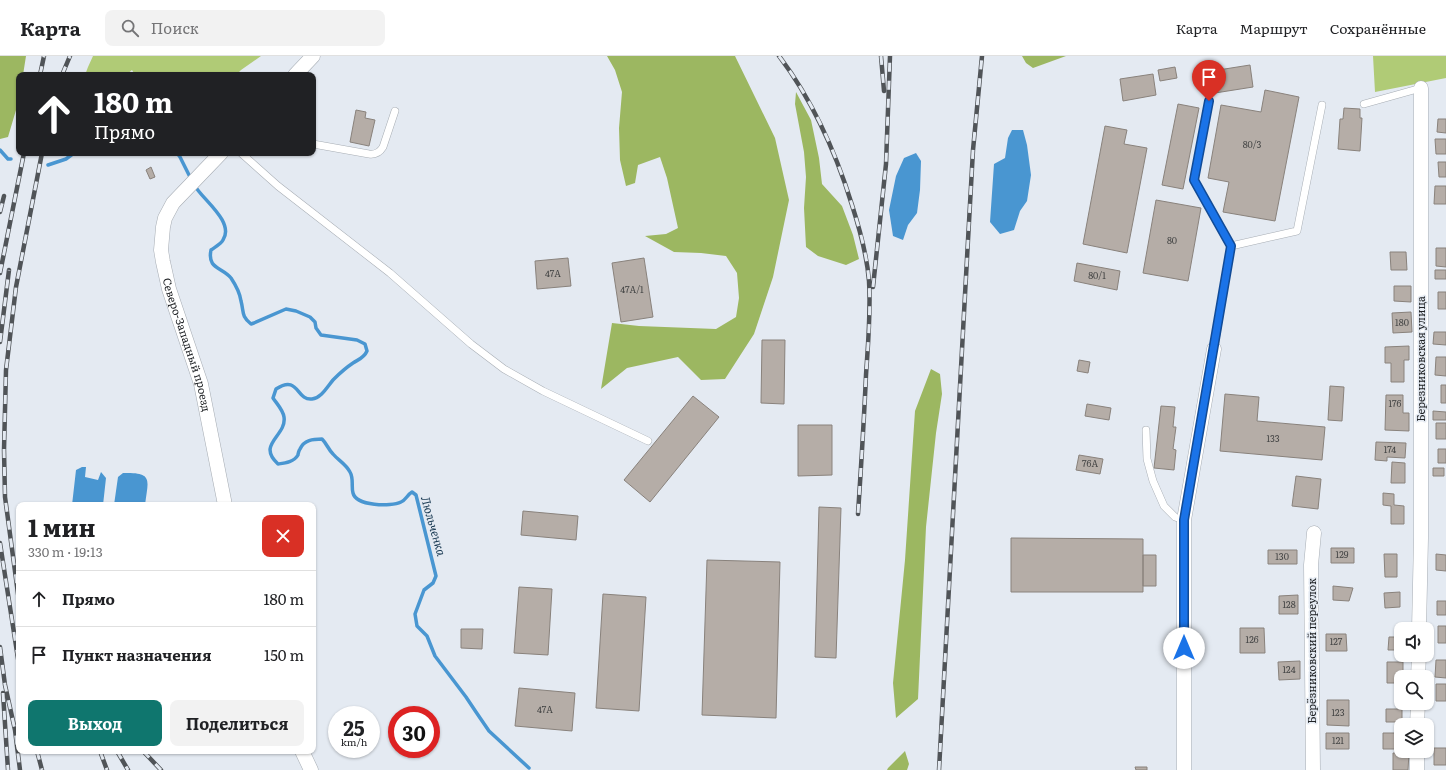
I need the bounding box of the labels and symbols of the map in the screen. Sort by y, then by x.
pin [1192,60,1226,101]
house number: 80/3 [1243,137,1261,151]
house number: 80 [1167,233,1177,247]
house number: 47А [545,266,561,280]
house number: 80/1 [1088,268,1106,282]
street label: Северо-Западный проезд [160,276,215,413]
house number: 47А/1 [620,282,644,296]
street label: Березниковская улица [1412,296,1428,422]
house number: 180 [1395,315,1409,329]
house number: 176 [1389,396,1402,410]
house number: 133 [1266,431,1280,445]
house number: 174 [1384,442,1396,456]
house number: 76А [1082,456,1098,470]
water label: Люльченка [417,494,451,558]
house number: 129 [1336,547,1349,561]
house number: 130 [1275,549,1289,563]
street label: Берёзниковский переулок [1303,578,1319,724]
house number: 128 [1282,597,1296,611]
position arrow [1163,627,1205,669]
house number: 126 [1245,632,1259,646]
house number: 127 [1330,634,1343,648]
house number: 124 [1282,662,1296,676]
house number: 47А [537,702,553,716]
house number: 123 [1331,705,1345,719]
speed limit sign: 30 [388,706,440,758]
house number: 121 [1332,733,1344,747]

